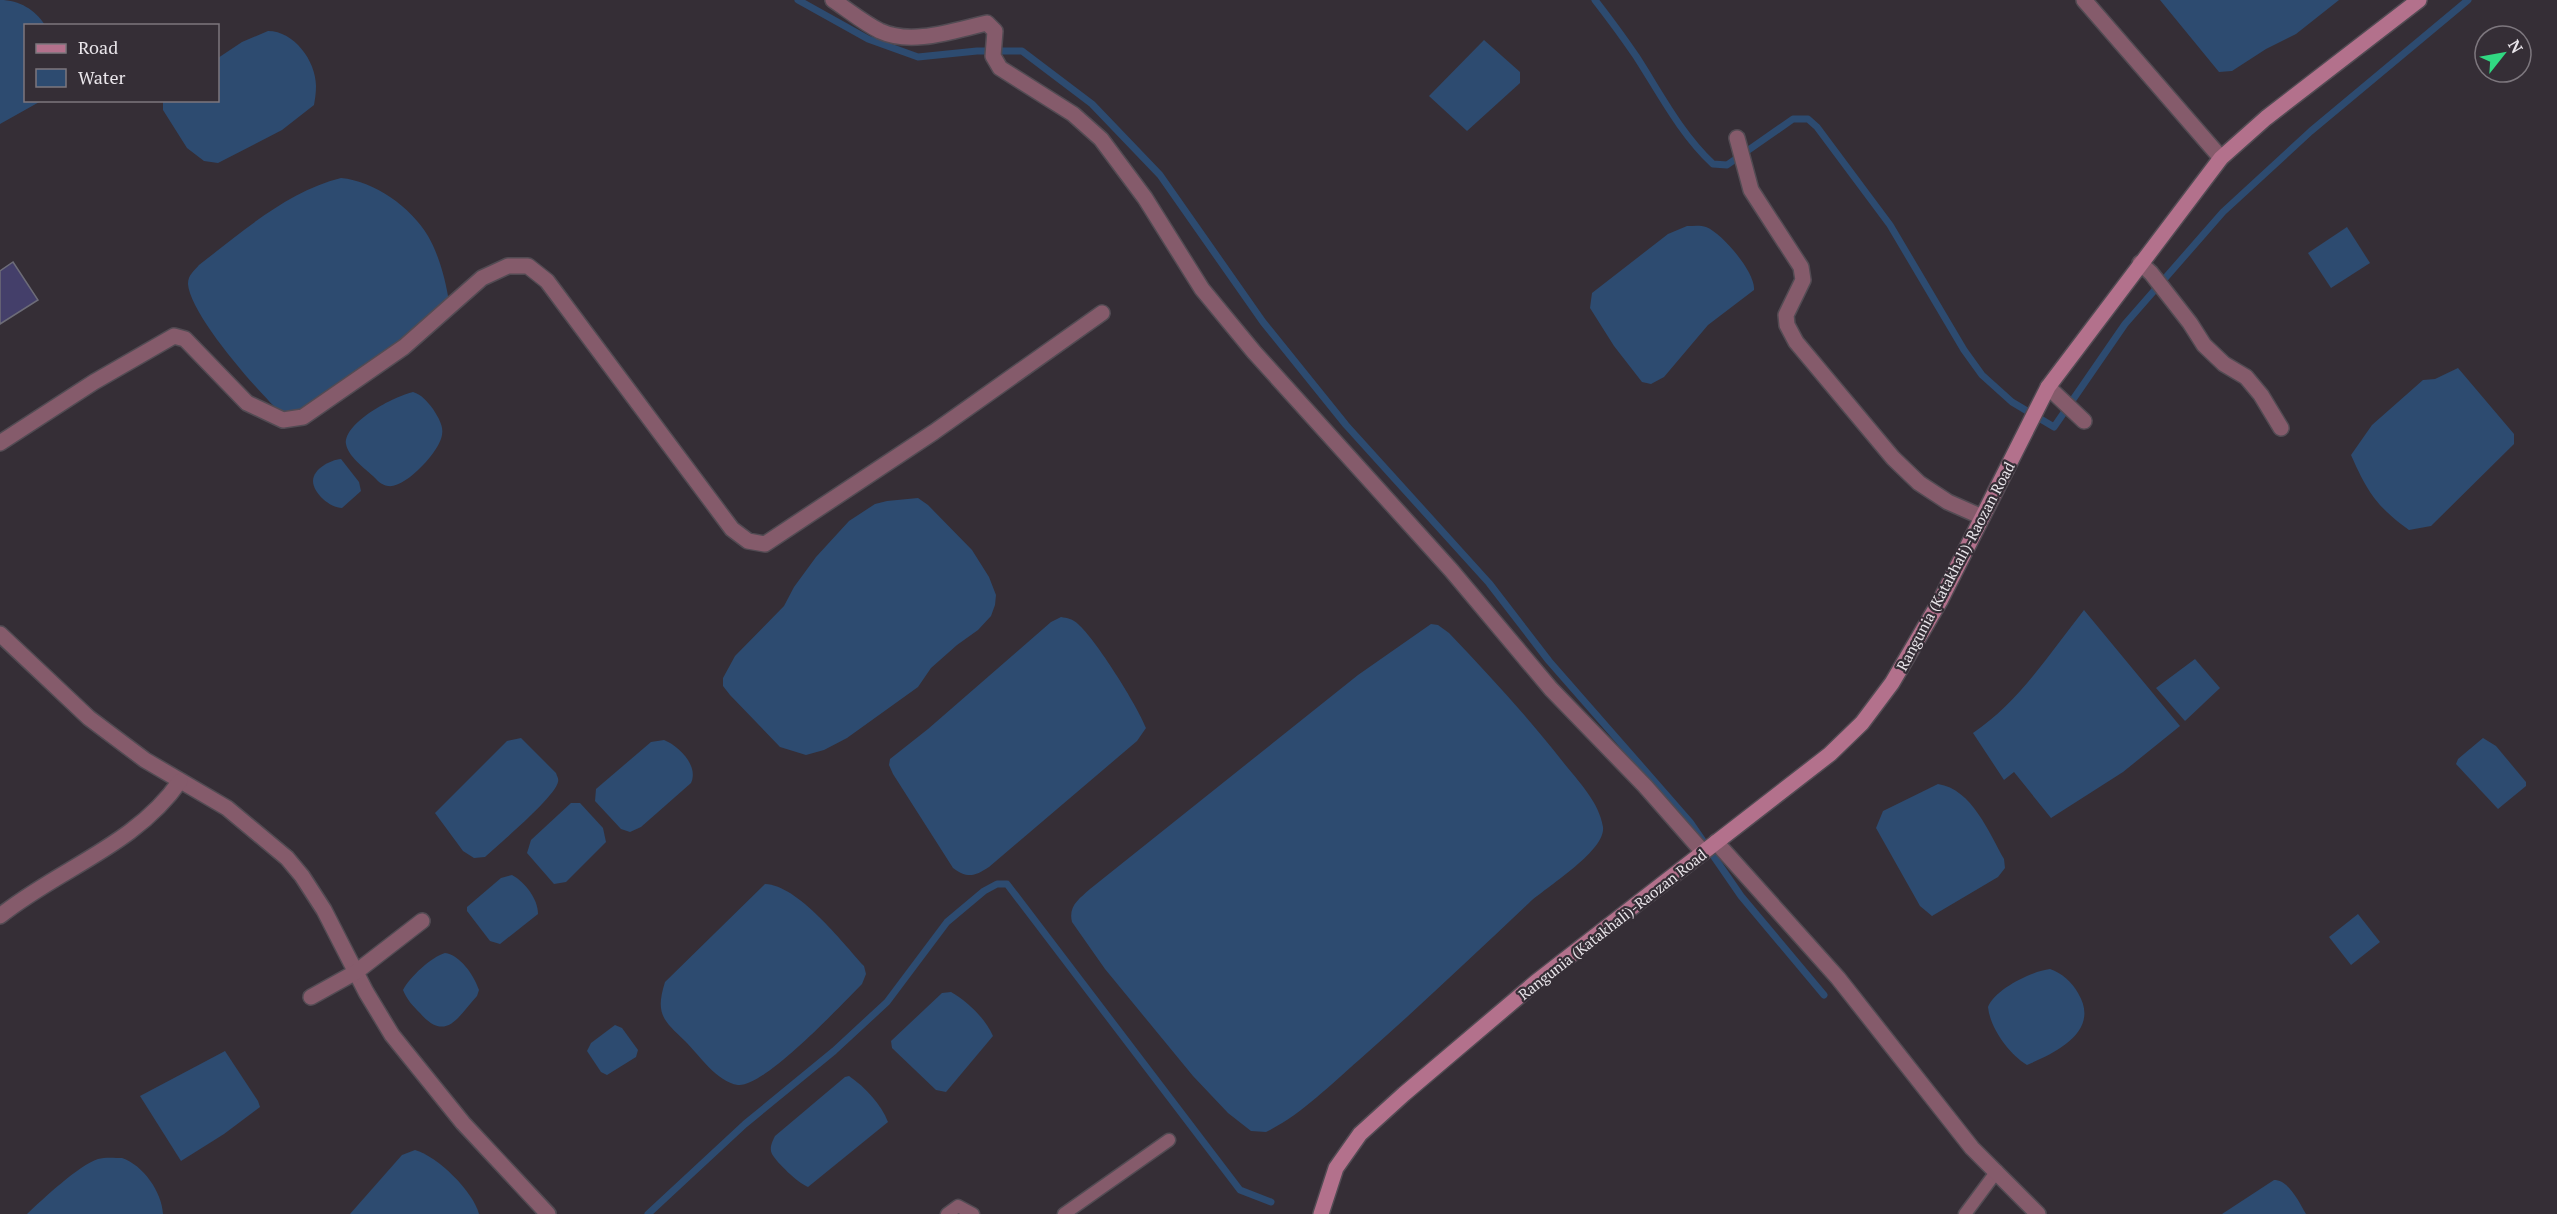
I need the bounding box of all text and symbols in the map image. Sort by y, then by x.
legend [24,24,219,102]
north arrow [2473,24,2533,84]
text: Road [78,35,118,59]
text: N [2503,35,2528,57]
text: Water [78,65,125,89]
street label: Rangunia (Katakhali)-Raozan Road [1891,458,2019,674]
street label: Rangunia (Katakhali)-Raozan Road [1514,844,1710,1004]

